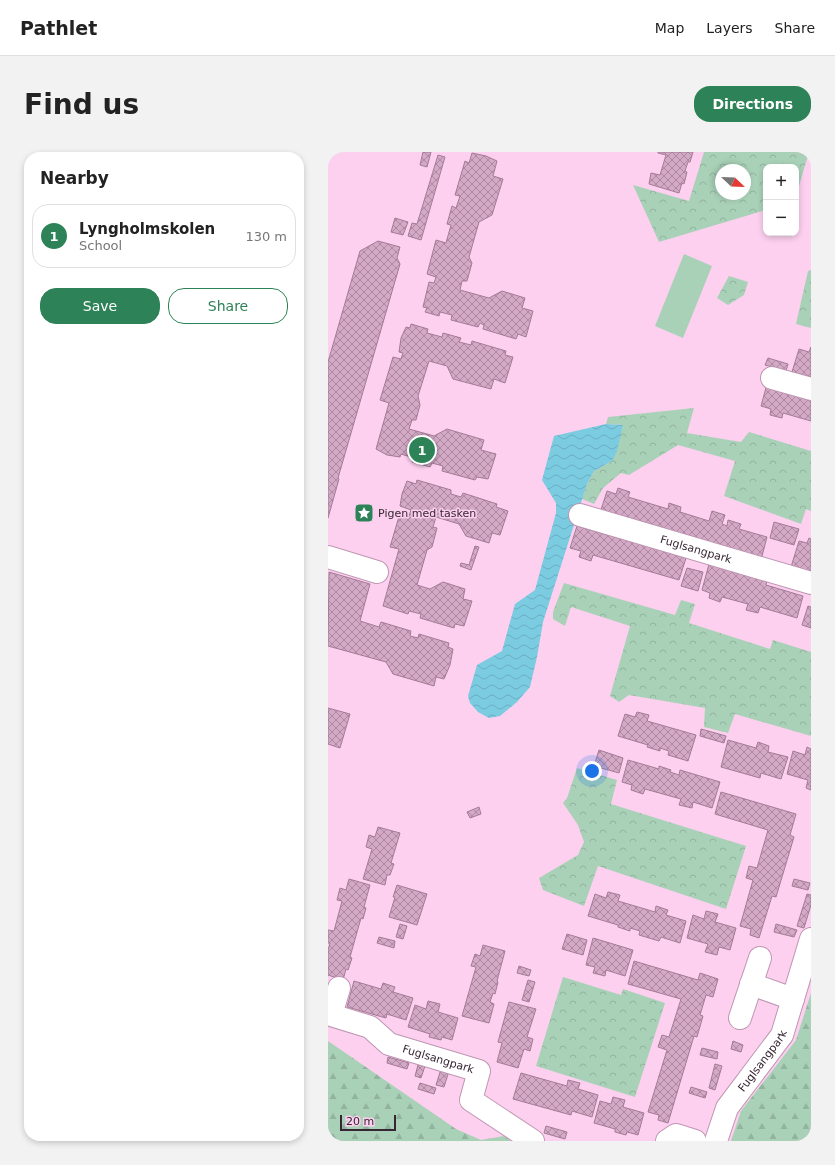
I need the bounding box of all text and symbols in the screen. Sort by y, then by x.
text: Pathlet [20,17,97,39]
text: Map [655,20,684,36]
text: Layers [706,20,753,36]
text: Share [775,20,815,36]
button: Directions [694,86,811,122]
text: Find us [24,88,139,121]
north arrow [715,164,751,200]
map controls [763,164,799,236]
button: + [763,164,799,200]
text: Nearby [40,168,109,188]
button: − [763,200,799,236]
text: Lyngholmskolen [79,220,215,238]
text: 1 [49,229,59,244]
text: 130 m [245,229,287,244]
text: School [79,238,122,253]
button: Save [40,288,160,324]
button: Share [168,288,288,324]
pin: 1 [409,435,435,465]
place icon: Pigen med tasken [353,502,375,524]
place label: Pigen med tasken [378,507,476,520]
street label: Fuglsangpark [659,533,734,566]
your location [582,761,602,781]
street label: Fuglsangpark [735,1028,790,1094]
street label: Fuglsangpark [401,1042,476,1076]
scale bar [340,1113,396,1132]
text: 20 m [346,1115,374,1128]

